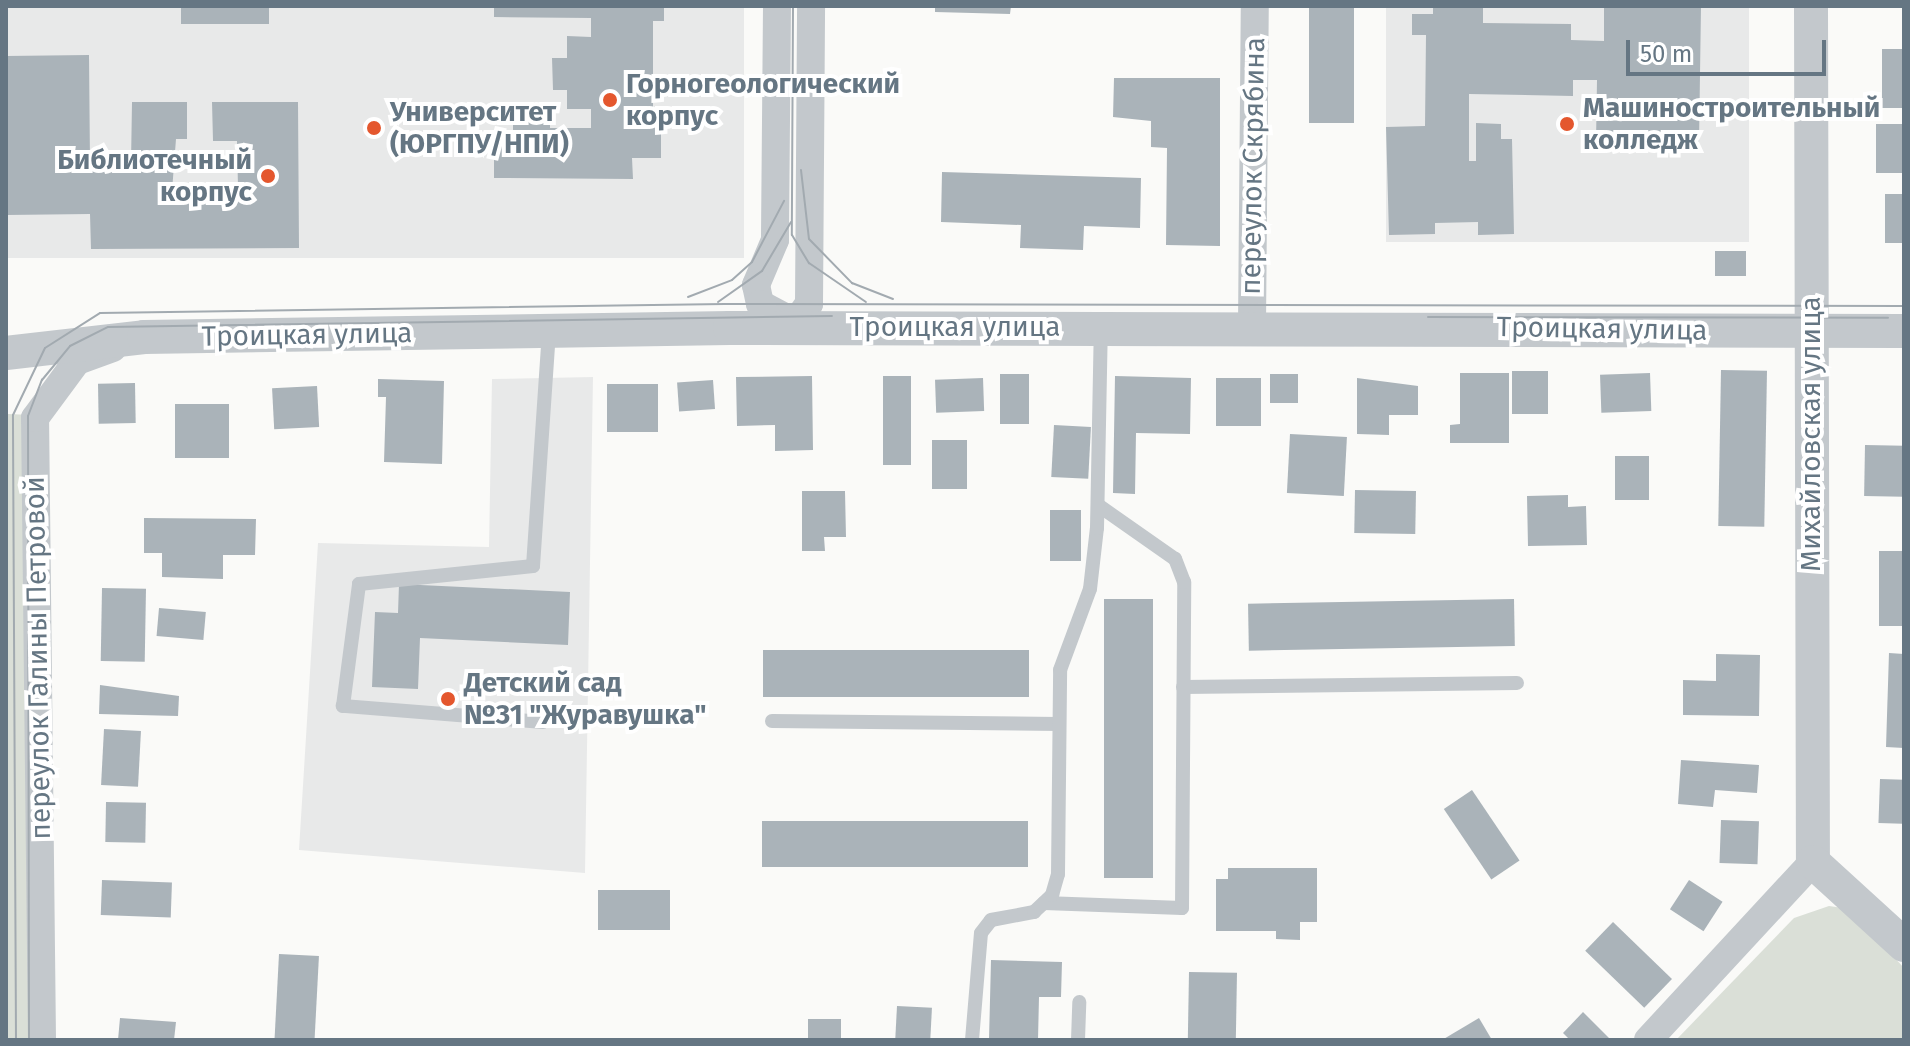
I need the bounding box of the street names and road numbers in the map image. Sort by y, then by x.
street label: переулок Скрябина [1234,37,1272,295]
street label: Михайловская улица [1794,296,1828,572]
street label: Троицкая улица [850,310,1060,344]
street label: Троицкая улица [1496,310,1708,348]
street label: Троицкая улица [201,316,413,354]
street label: переулок Галины Петровой [18,476,58,840]

